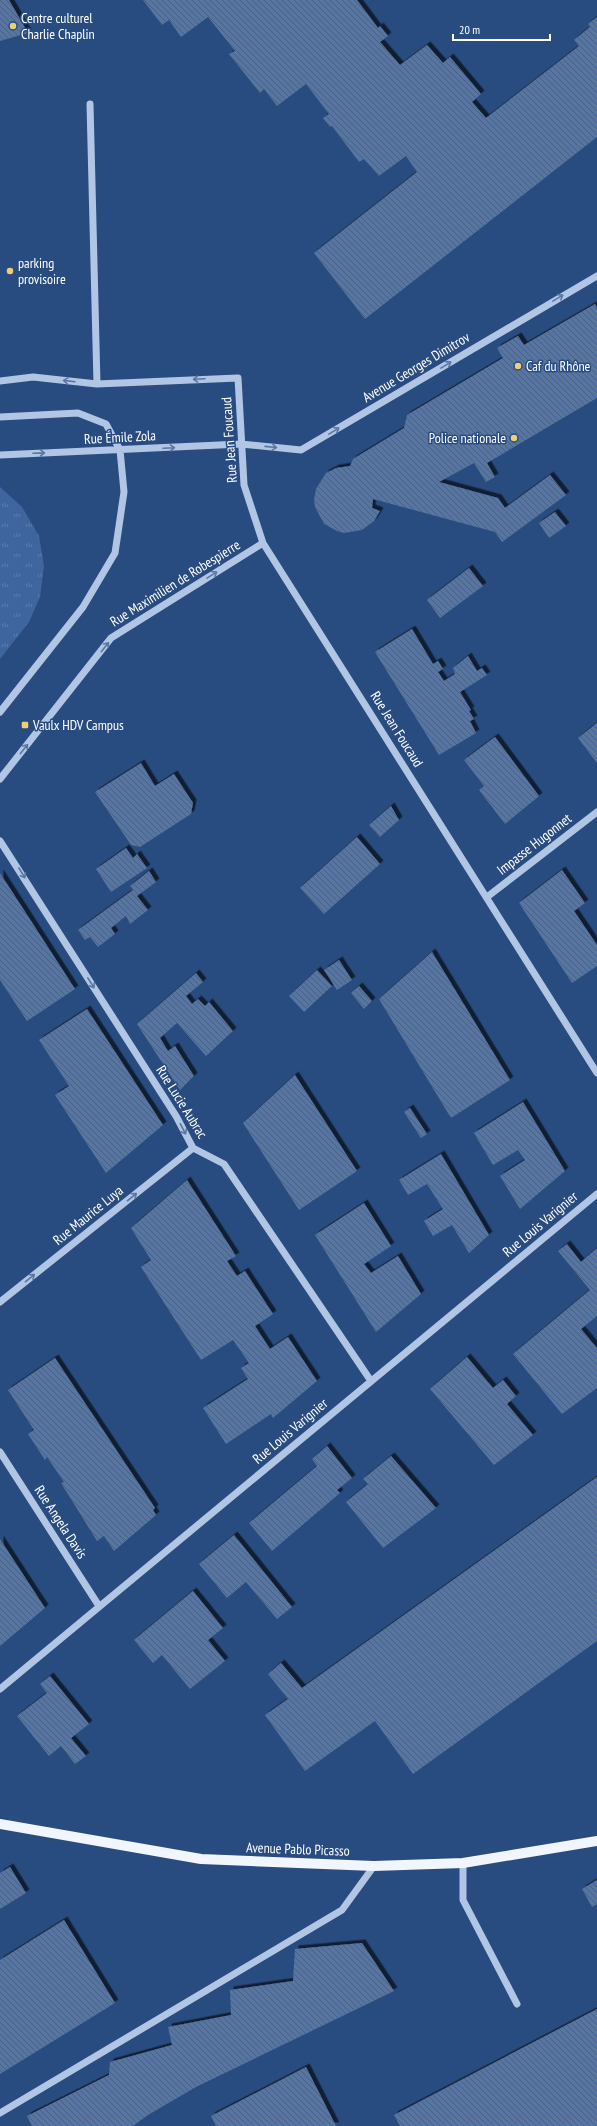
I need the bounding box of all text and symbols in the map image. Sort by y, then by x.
place label: Centre culturel Charlie Chaplin [21,9,95,43]
scale bar [453,16,550,42]
marker: Centre culturel Charlie Chaplin [8,21,18,31]
text: 20 m [459,22,480,37]
place label: parking provisoire [18,254,66,288]
marker: parking provisoire [5,266,15,276]
one-way arrow [552,294,564,302]
street label: Avenue Georges Dimitrov [359,328,473,406]
place label: Caf du Rhône [526,357,591,375]
one-way arrow [440,360,452,368]
marker: Caf du Rhône [513,361,523,371]
one-way arrow [193,376,206,383]
one-way arrow [63,377,76,385]
street label: Rue Jean Foucaud [217,396,241,484]
street label: Rue Émile Zola [84,426,156,448]
one-way arrow [328,426,340,434]
place label: Police nationale [429,429,506,447]
marker: Police nationale [509,433,519,443]
one-way arrow [162,444,175,451]
one-way arrow [264,444,277,451]
one-way arrow [32,450,45,457]
street label: Rue Maximilien de Robespierre [107,535,244,630]
one-way arrow [207,571,218,579]
one-way arrow [100,641,109,652]
street label: Rue Jean Foucaud [367,688,427,770]
place label: Vaulx HDV Campus [32,716,124,734]
marker: Vaulx HDV Campus [20,720,30,730]
one-way arrow [20,743,28,754]
street label: Impasse Hugonnet [493,809,575,879]
one-way arrow [18,867,26,879]
one-way arrow [88,977,96,989]
street label: Rue Lucie Aubrac [152,1062,212,1142]
one-way arrow [179,1122,187,1134]
street label: Rue Maurice Luya [49,1181,127,1249]
street label: Rue Louis Varignier [499,1187,581,1261]
one-way arrow [127,1192,138,1201]
one-way arrow [25,1273,36,1282]
street label: Rue Louis Varignier [249,1394,331,1468]
street label: Rue Angela Davis [31,1482,91,1562]
street label: Avenue Pablo Picasso [246,1838,350,1860]

